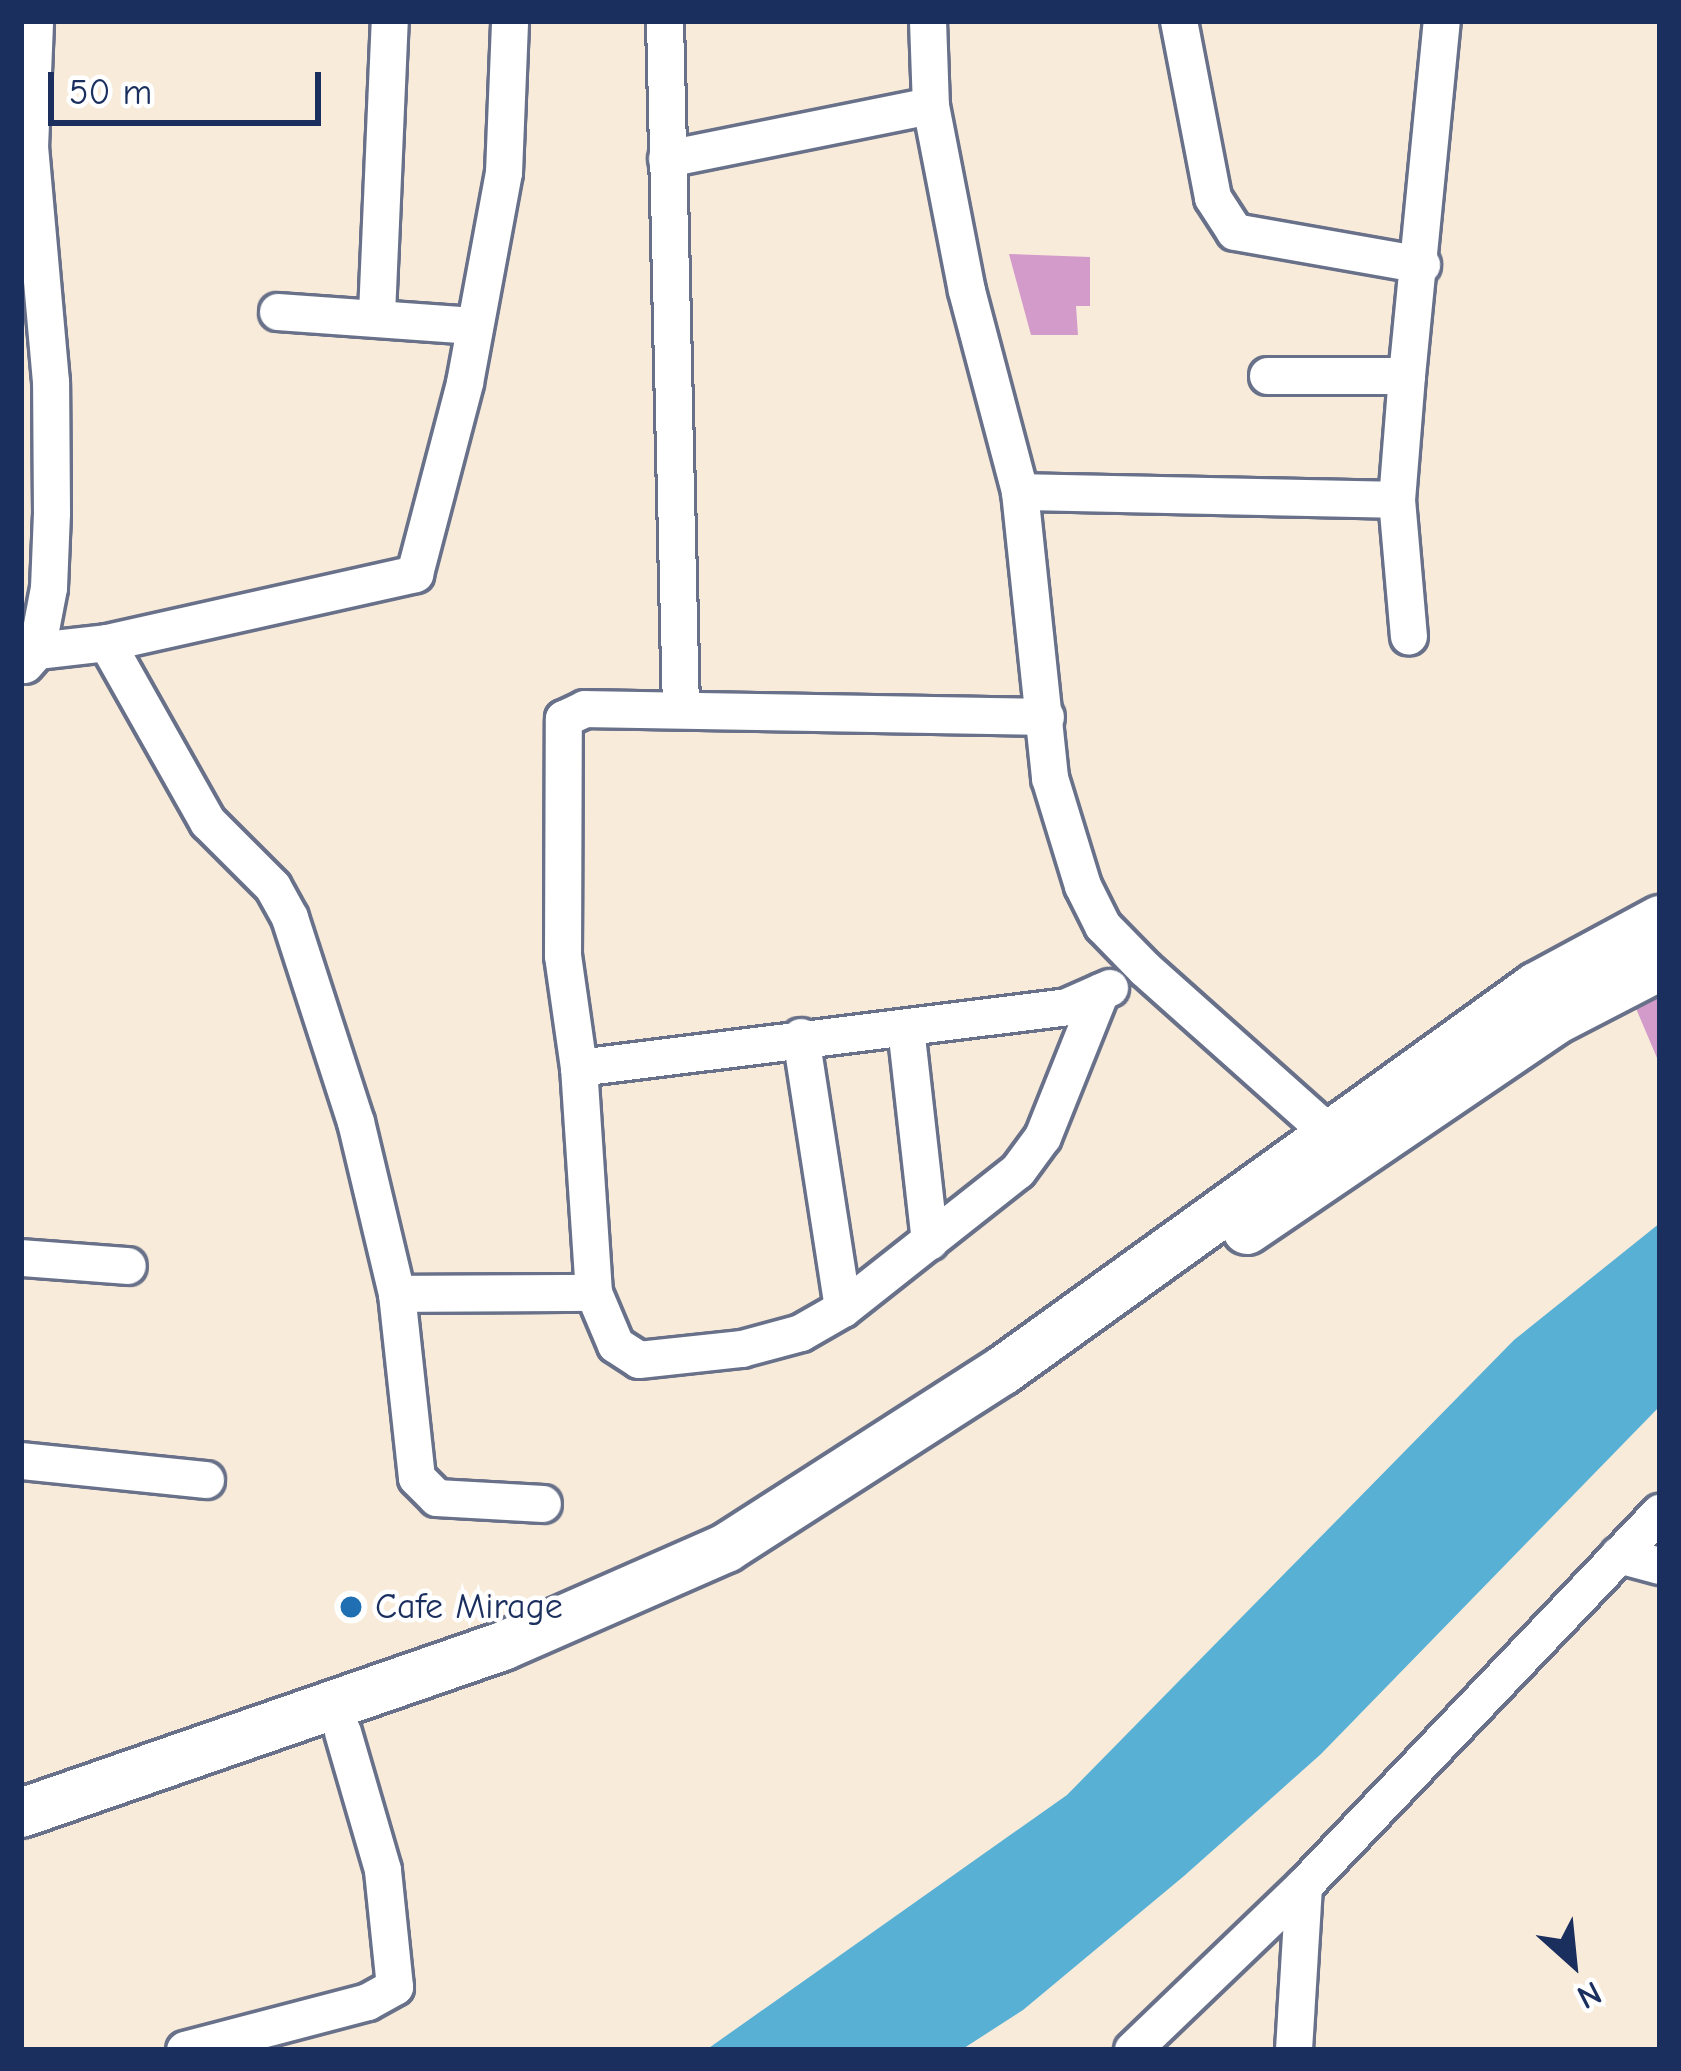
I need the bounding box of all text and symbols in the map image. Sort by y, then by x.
scale bar [54,48,327,122]
text: 50 m [69,72,152,113]
place label: Cafe Mirage [375,1585,563,1629]
marker: Cafe Mirage [338,1594,364,1620]
north arrow [1513,1903,1633,2023]
text: N [1571,1973,1608,2017]

